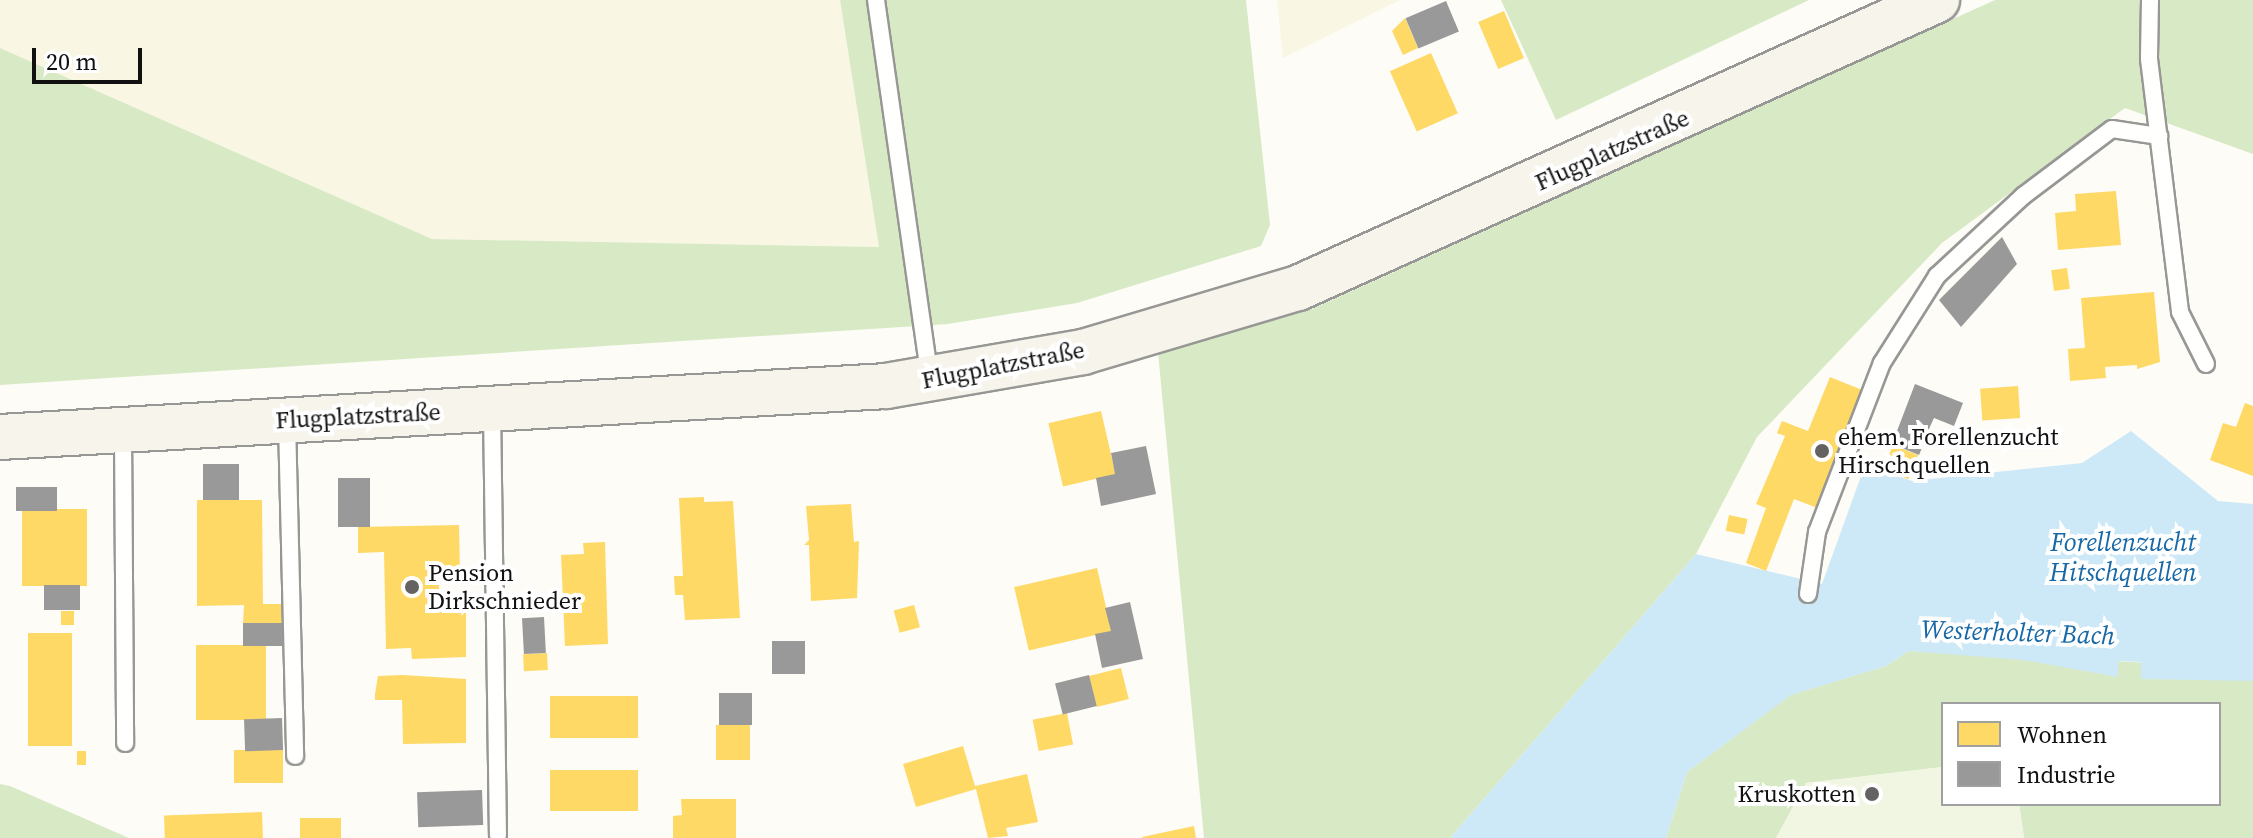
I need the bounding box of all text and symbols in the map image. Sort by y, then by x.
scale bar [36,32,146,82]
text: 20 m [46,45,97,78]
street label: Flugplatzstraße [1531,103,1693,197]
street label: Flugplatzstraße [919,335,1087,395]
street label: Flugplatzstraße [275,397,441,435]
place label: ehem. Forellenzucht Hirschquellen [1838,423,2058,479]
marker: ehem. Forellenzucht Hirschquellen [1813,442,1831,460]
water label: Forellenzucht Hitschquellen [2049,527,2197,588]
place label: Pension Dirkschnieder [428,559,581,615]
marker: Pension Dirkschnieder [403,578,421,596]
water label: Westerholter Bach [1921,614,2115,652]
legend [1941,702,2221,806]
text: Wohnen [2017,718,2107,751]
text: Industrie [2017,758,2116,791]
place label: Kruskotten [1737,780,1856,808]
marker: Kruskotten [1863,785,1881,803]

